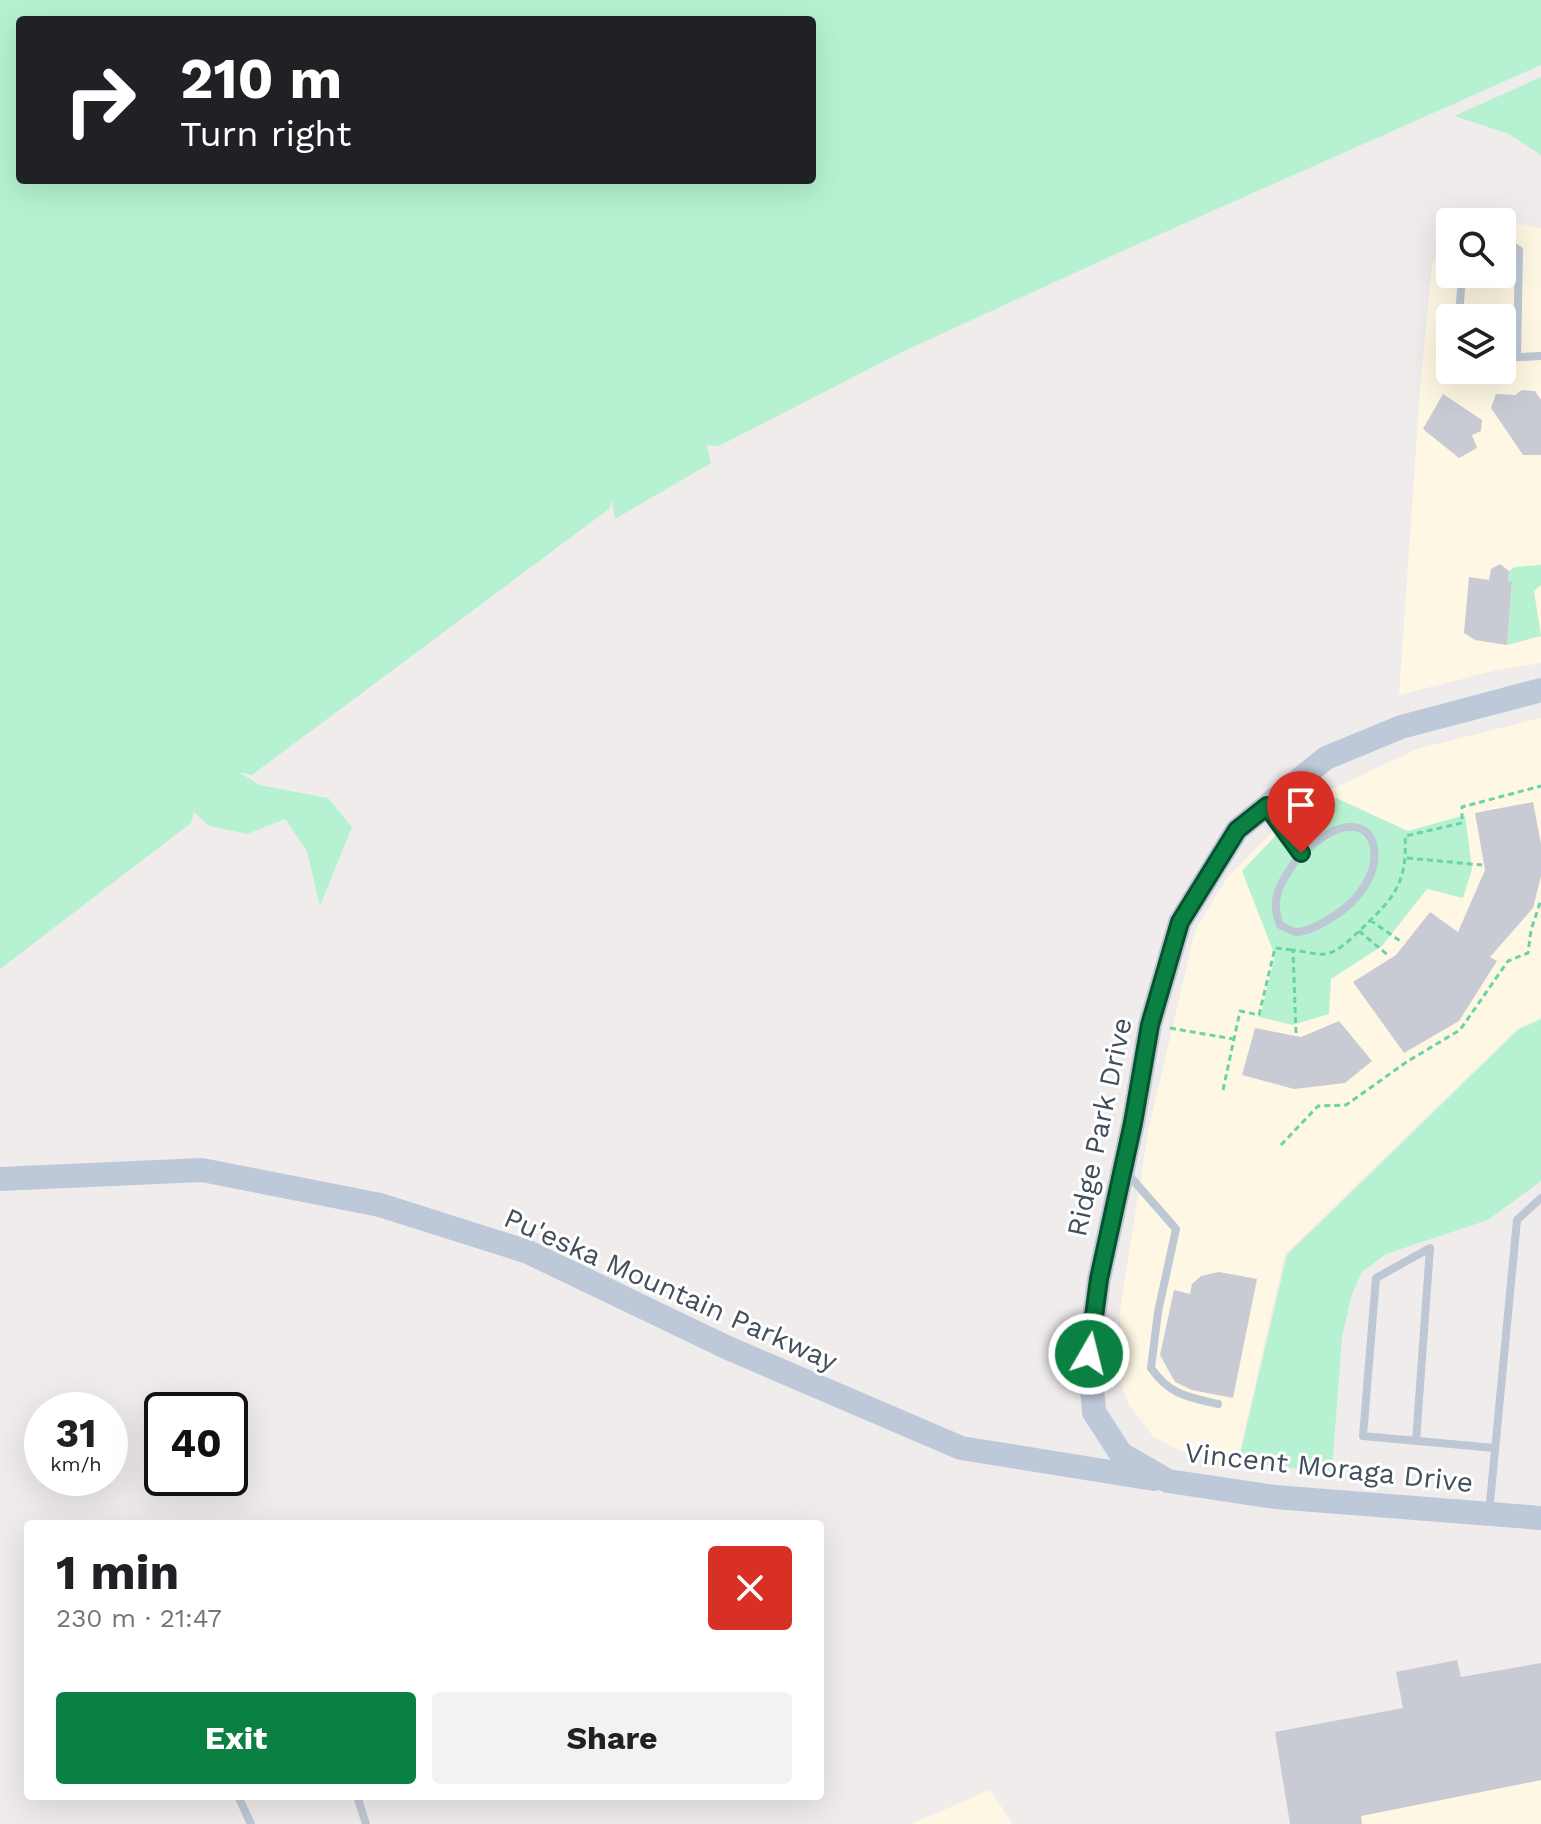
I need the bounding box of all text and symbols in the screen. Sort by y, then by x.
text: 210 m [180,46,342,112]
icon: right [48,48,152,152]
text: Turn right [180,113,351,155]
map controls [1436,208,1516,384]
button: search [1436,208,1516,288]
button: layers [1436,304,1516,384]
pin [1267,771,1335,853]
icon: arrive [1279,783,1323,827]
street label: Ridge Park Drive [1060,1015,1139,1240]
street label: Pu'eska Mountain Parkway [499,1201,843,1378]
position arrow [1047,1312,1131,1396]
speed limit sign: 40 [144,1392,248,1496]
text: 31 [56,1410,96,1457]
street label: Vincent Moraga Drive [1183,1436,1475,1499]
text: km/h [50,1452,102,1476]
text: 1 min [56,1544,179,1601]
button: close [708,1546,792,1630]
text: 230 m · 21:47 [56,1603,222,1633]
button: Exit [56,1692,416,1784]
button: Share [432,1692,792,1784]

